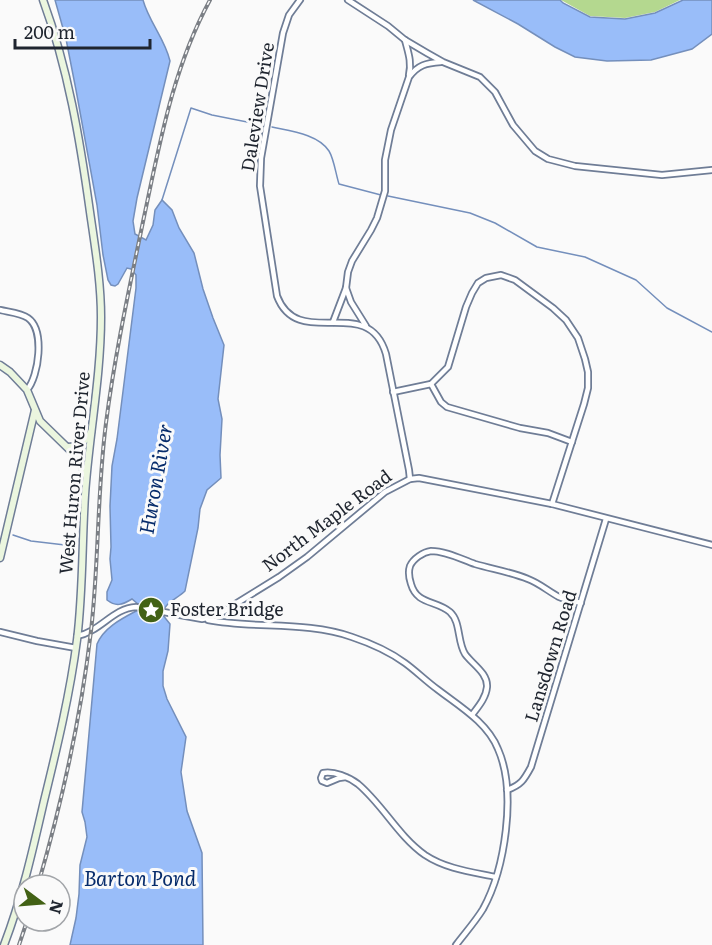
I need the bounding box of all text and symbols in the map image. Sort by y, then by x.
scale bar [15,12,150,50]
text: 200 m [24,18,75,45]
street label: Daleview Drive [233,40,280,173]
street label: West Huron River Drive [51,370,96,575]
water label: Huron River [130,421,178,536]
street label: North Maple Road [256,462,397,578]
street label: Lansdown Road [517,586,582,725]
place icon: Foster Bridge [136,595,166,625]
place label: Foster Bridge [170,595,283,622]
water label: Barton Pond [84,862,197,892]
north arrow [12,873,72,933]
text: N [44,898,71,917]

